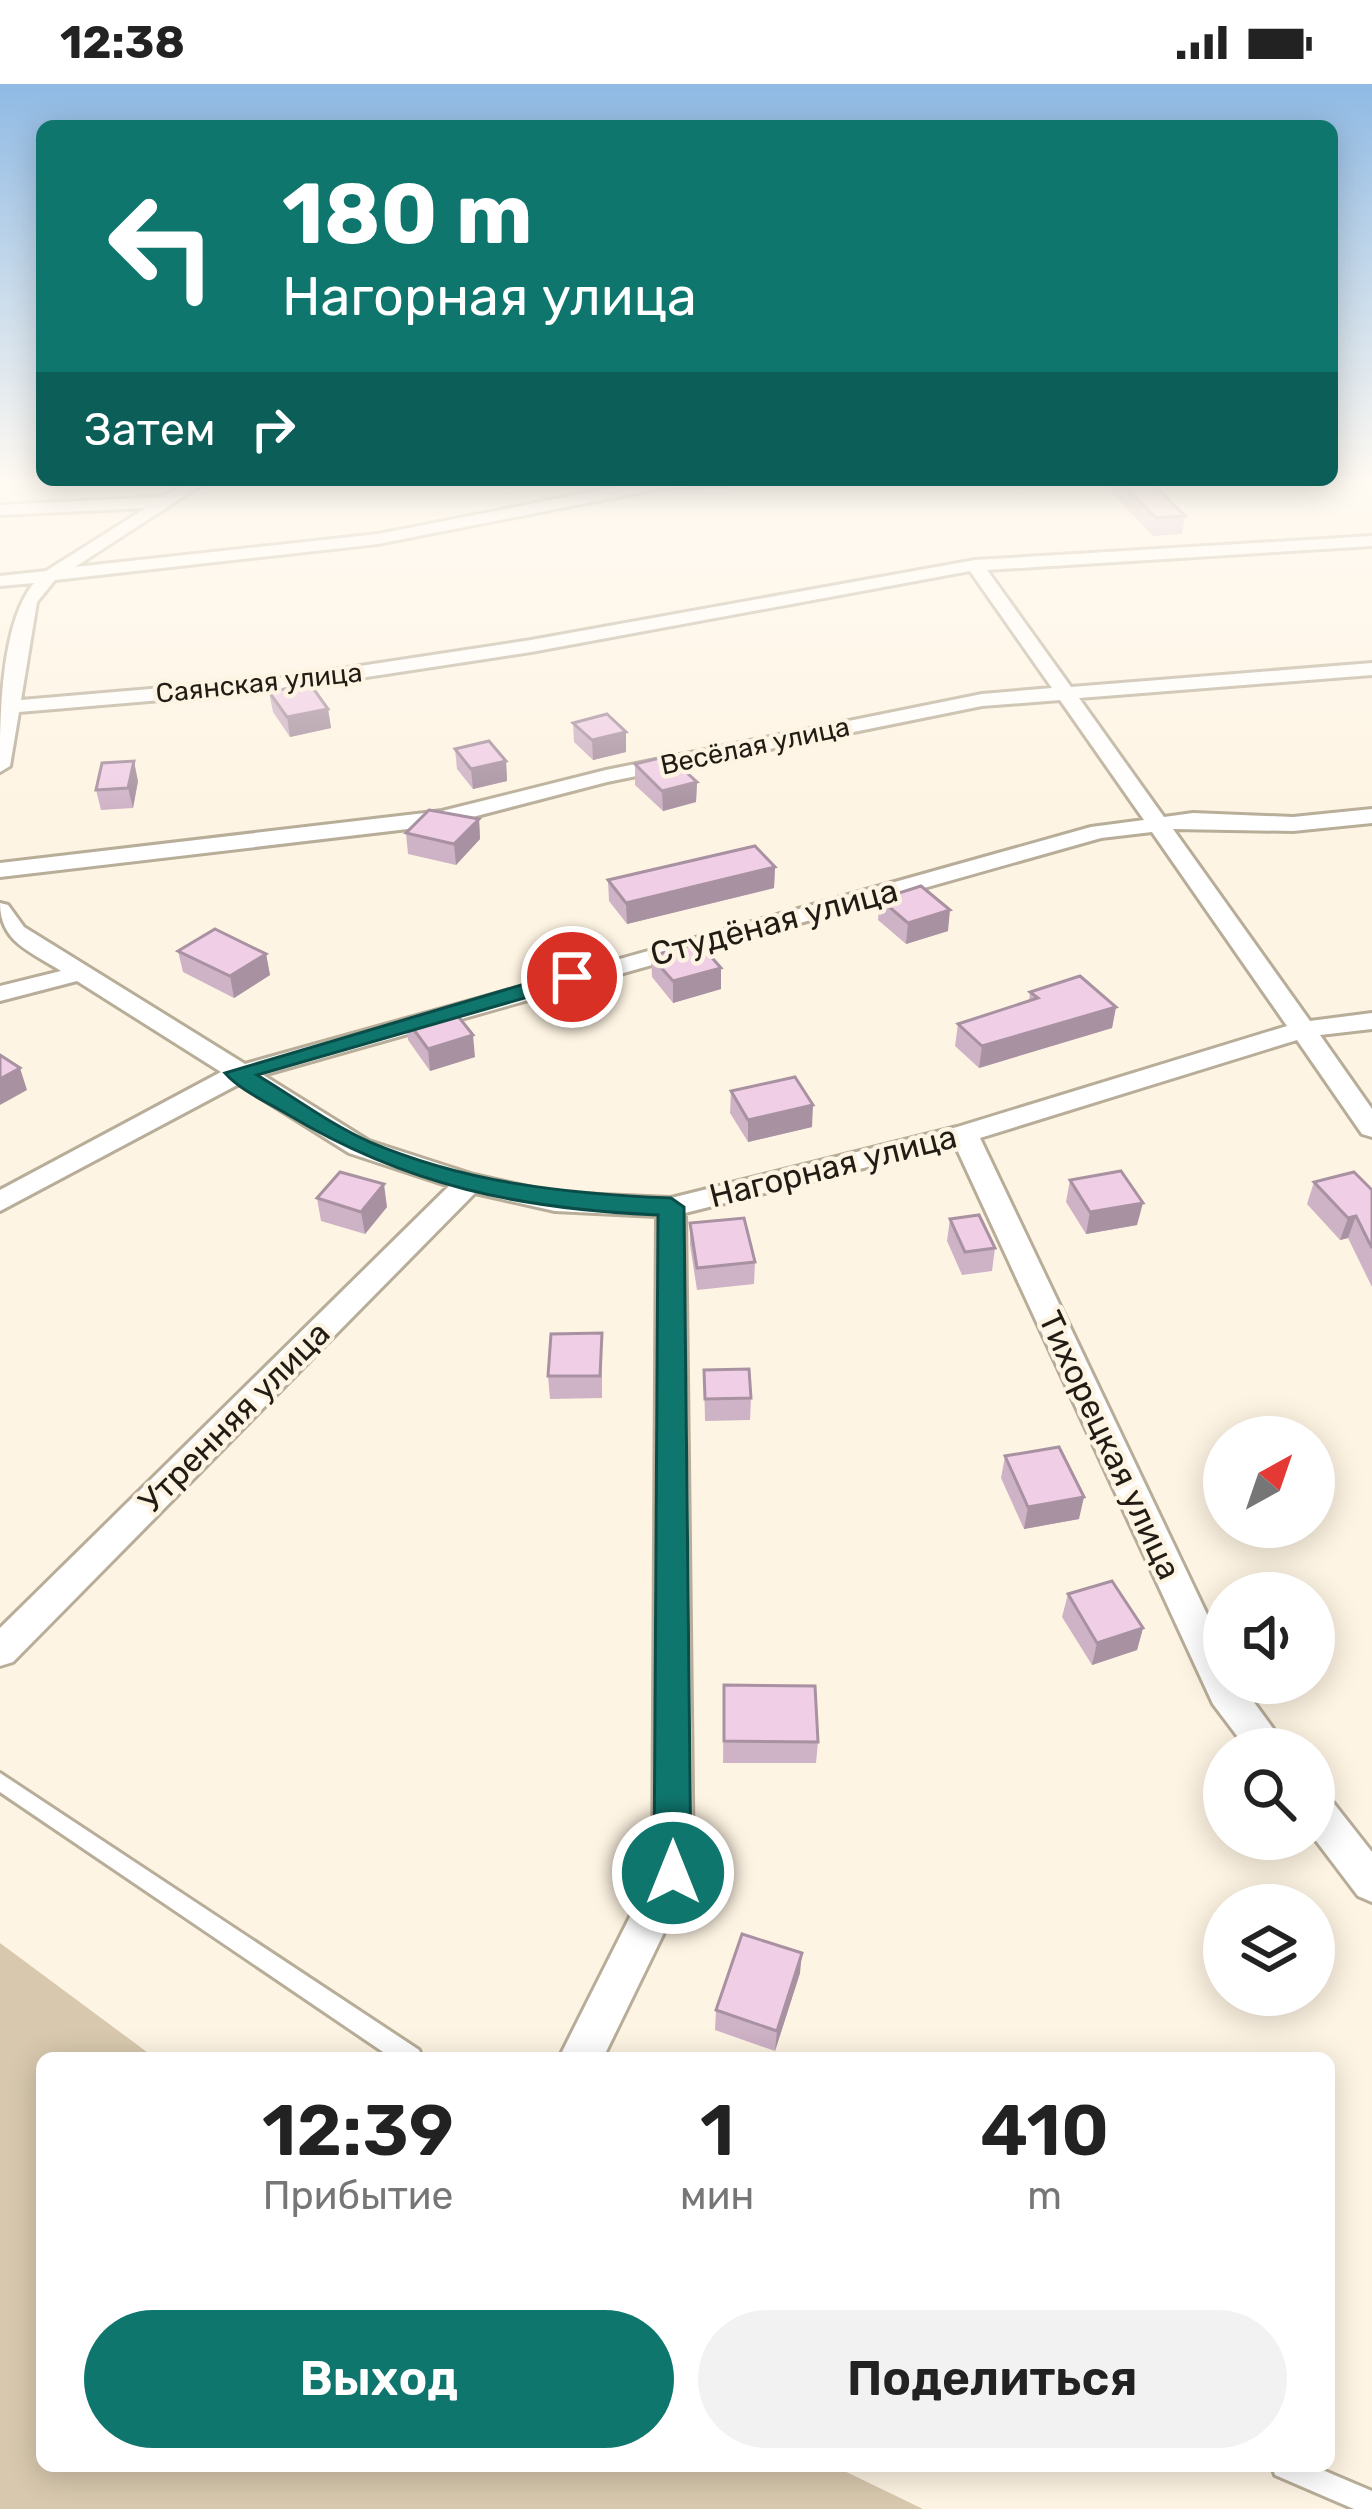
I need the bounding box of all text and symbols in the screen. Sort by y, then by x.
text: 12:38 [60,16,185,69]
text: 180 m [282,164,533,264]
icon: left [84,168,240,324]
text: Нагорная улица [282,265,697,329]
icon: right [240,396,306,462]
text: Затем [84,403,216,456]
street label: Саянская улица [154,656,364,710]
street label: Весёлая улица [657,710,853,782]
street label: Студёная улица [646,870,902,974]
pin [521,926,623,1028]
icon: arrive [539,944,605,1010]
street label: Нагорная улица [705,1116,961,1216]
street label: Тихорецкая улица [1031,1305,1189,1585]
street label: Утренняя улица [131,1314,337,1520]
north arrow [1203,1416,1335,1548]
map controls [1203,1416,1335,2016]
button: sound [1203,1572,1335,1704]
button: search [1203,1728,1335,1860]
position arrow [610,1810,736,1936]
button: layers [1203,1884,1335,2016]
text: 12:39 [262,2088,454,2173]
text: 1 [700,2088,734,2173]
text: 410 [980,2088,1109,2173]
text: Прибытие [263,2173,453,2219]
text: мин [680,2173,754,2219]
text: m [1027,2173,1062,2219]
button: Выход [84,2310,674,2448]
button: Поделиться [698,2310,1287,2448]

